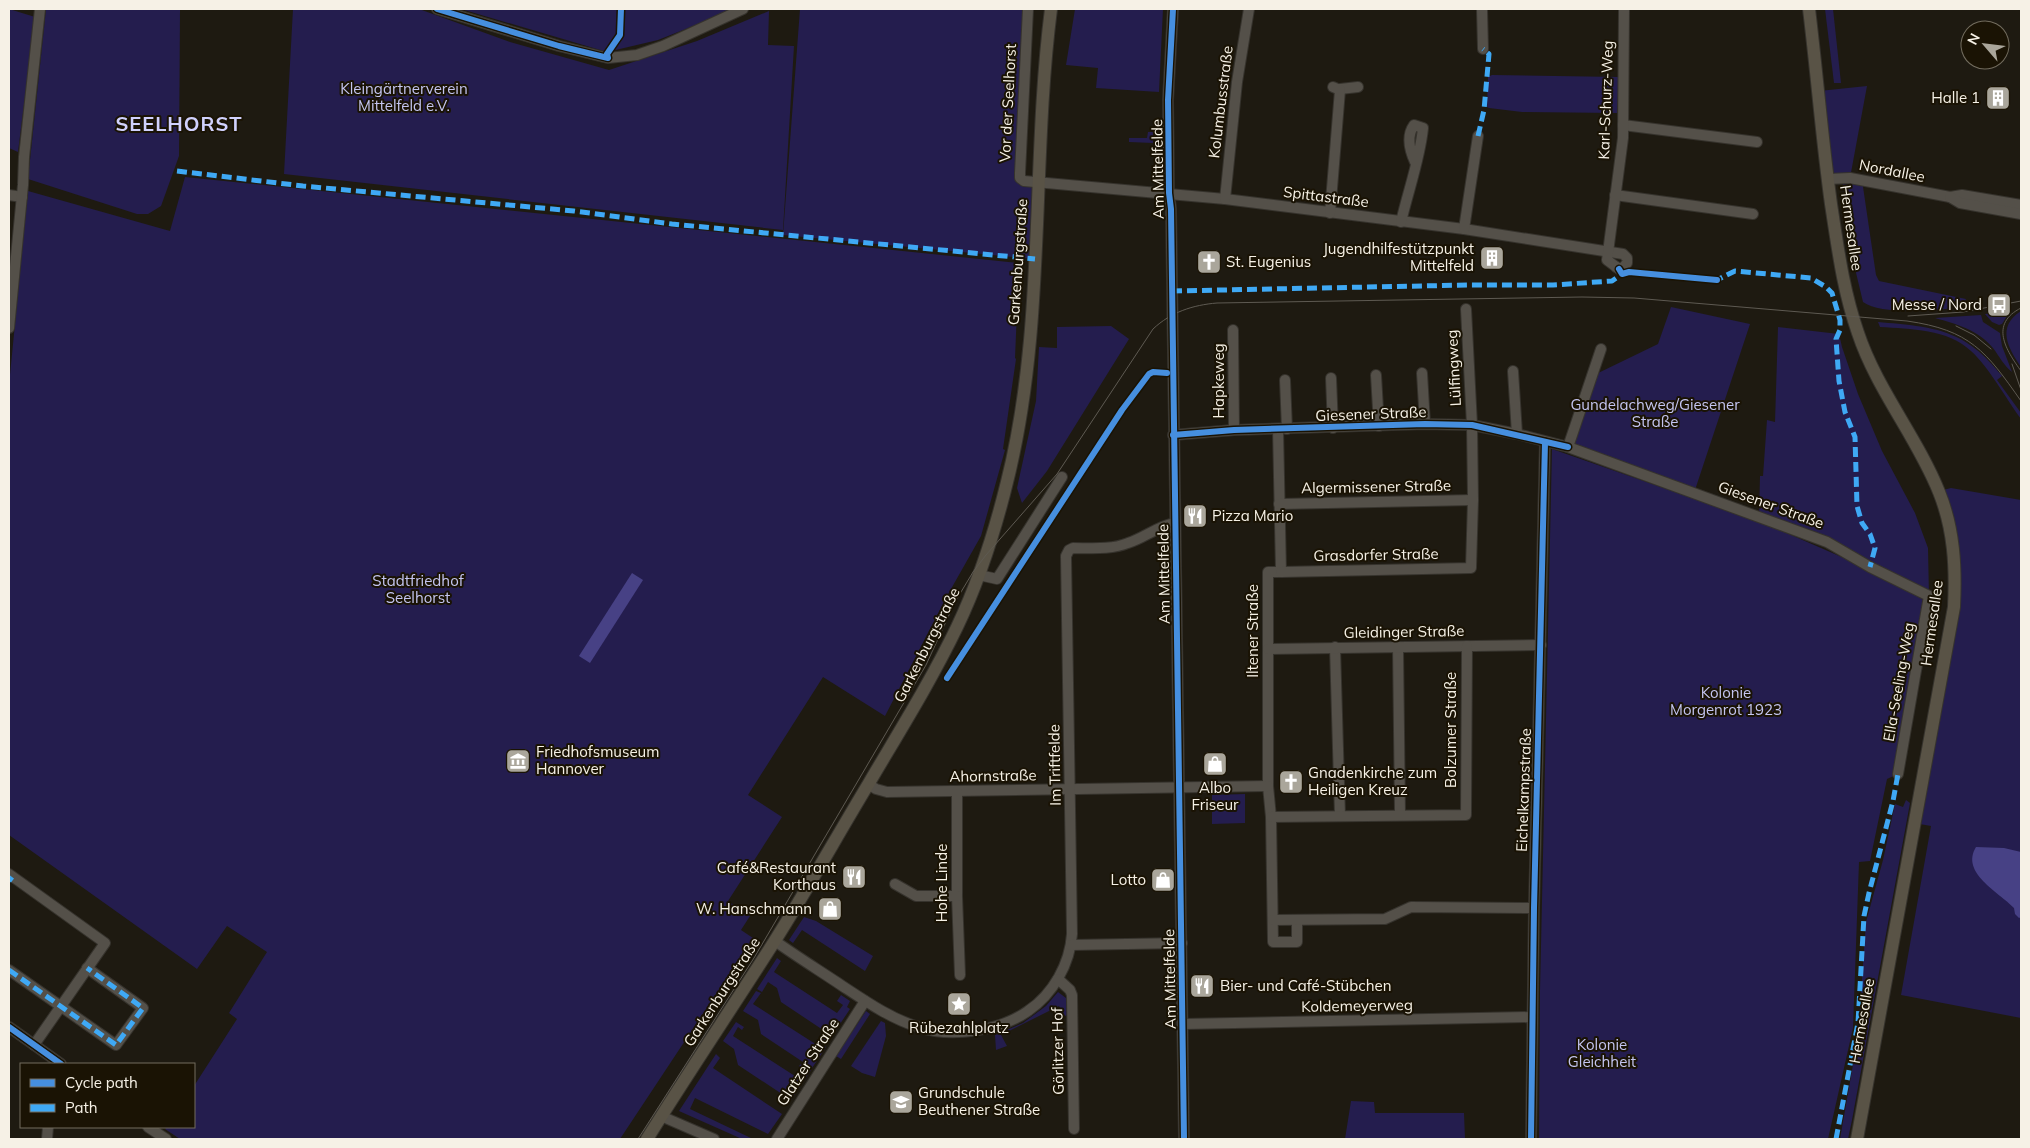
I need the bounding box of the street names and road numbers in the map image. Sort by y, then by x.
street label: Karl-Schurz-Weg [1594,40,1617,160]
street label: Vor der Seelhorst [995,43,1020,163]
street label: Kolumbusstraße [1204,45,1237,159]
street label: Am Mittelfelde [1147,119,1168,219]
street label: Nordallee [1858,155,1927,186]
street label: Spittastraße [1282,182,1370,211]
street label: Hermesallee [1836,184,1867,272]
street label: Garkenburgstraße [1004,198,1031,326]
street label: Lülfingweg [1442,329,1465,407]
street label: Hapkeweg [1209,343,1228,419]
street label: Giesener Straße [1315,402,1427,425]
street label: Algermissener Straße [1301,476,1451,497]
street label: Giesener Straße [1716,477,1827,532]
street label: Am Mittelfelde [1153,524,1174,624]
street label: Grasdorfer Straße [1313,544,1439,565]
street label: Hermesallee [1916,579,1947,667]
street label: Garkenburgstraße [889,584,964,705]
street label: Iltener Straße [1243,584,1262,678]
street label: Gleidinger Straße [1343,621,1465,642]
street label: Ella-Seeling-Weg [1879,621,1918,743]
street label: Bolzumer Straße [1441,672,1460,788]
street label: Im Triftfelde [1044,724,1065,806]
street label: Eichelkampstraße [1512,728,1535,852]
street label: Ahornstraße [949,765,1037,786]
street label: Hohe Linde [932,844,951,922]
street label: Am Mittelfelde [1159,929,1180,1029]
street label: Garkenburgstraße [679,933,764,1050]
street label: Hermesallee [1845,977,1878,1065]
street label: Koldemeyerweg [1301,995,1413,1016]
street label: Görlitzer Hof [1047,1006,1068,1095]
street label: Glatzer Straße [772,1014,843,1109]

